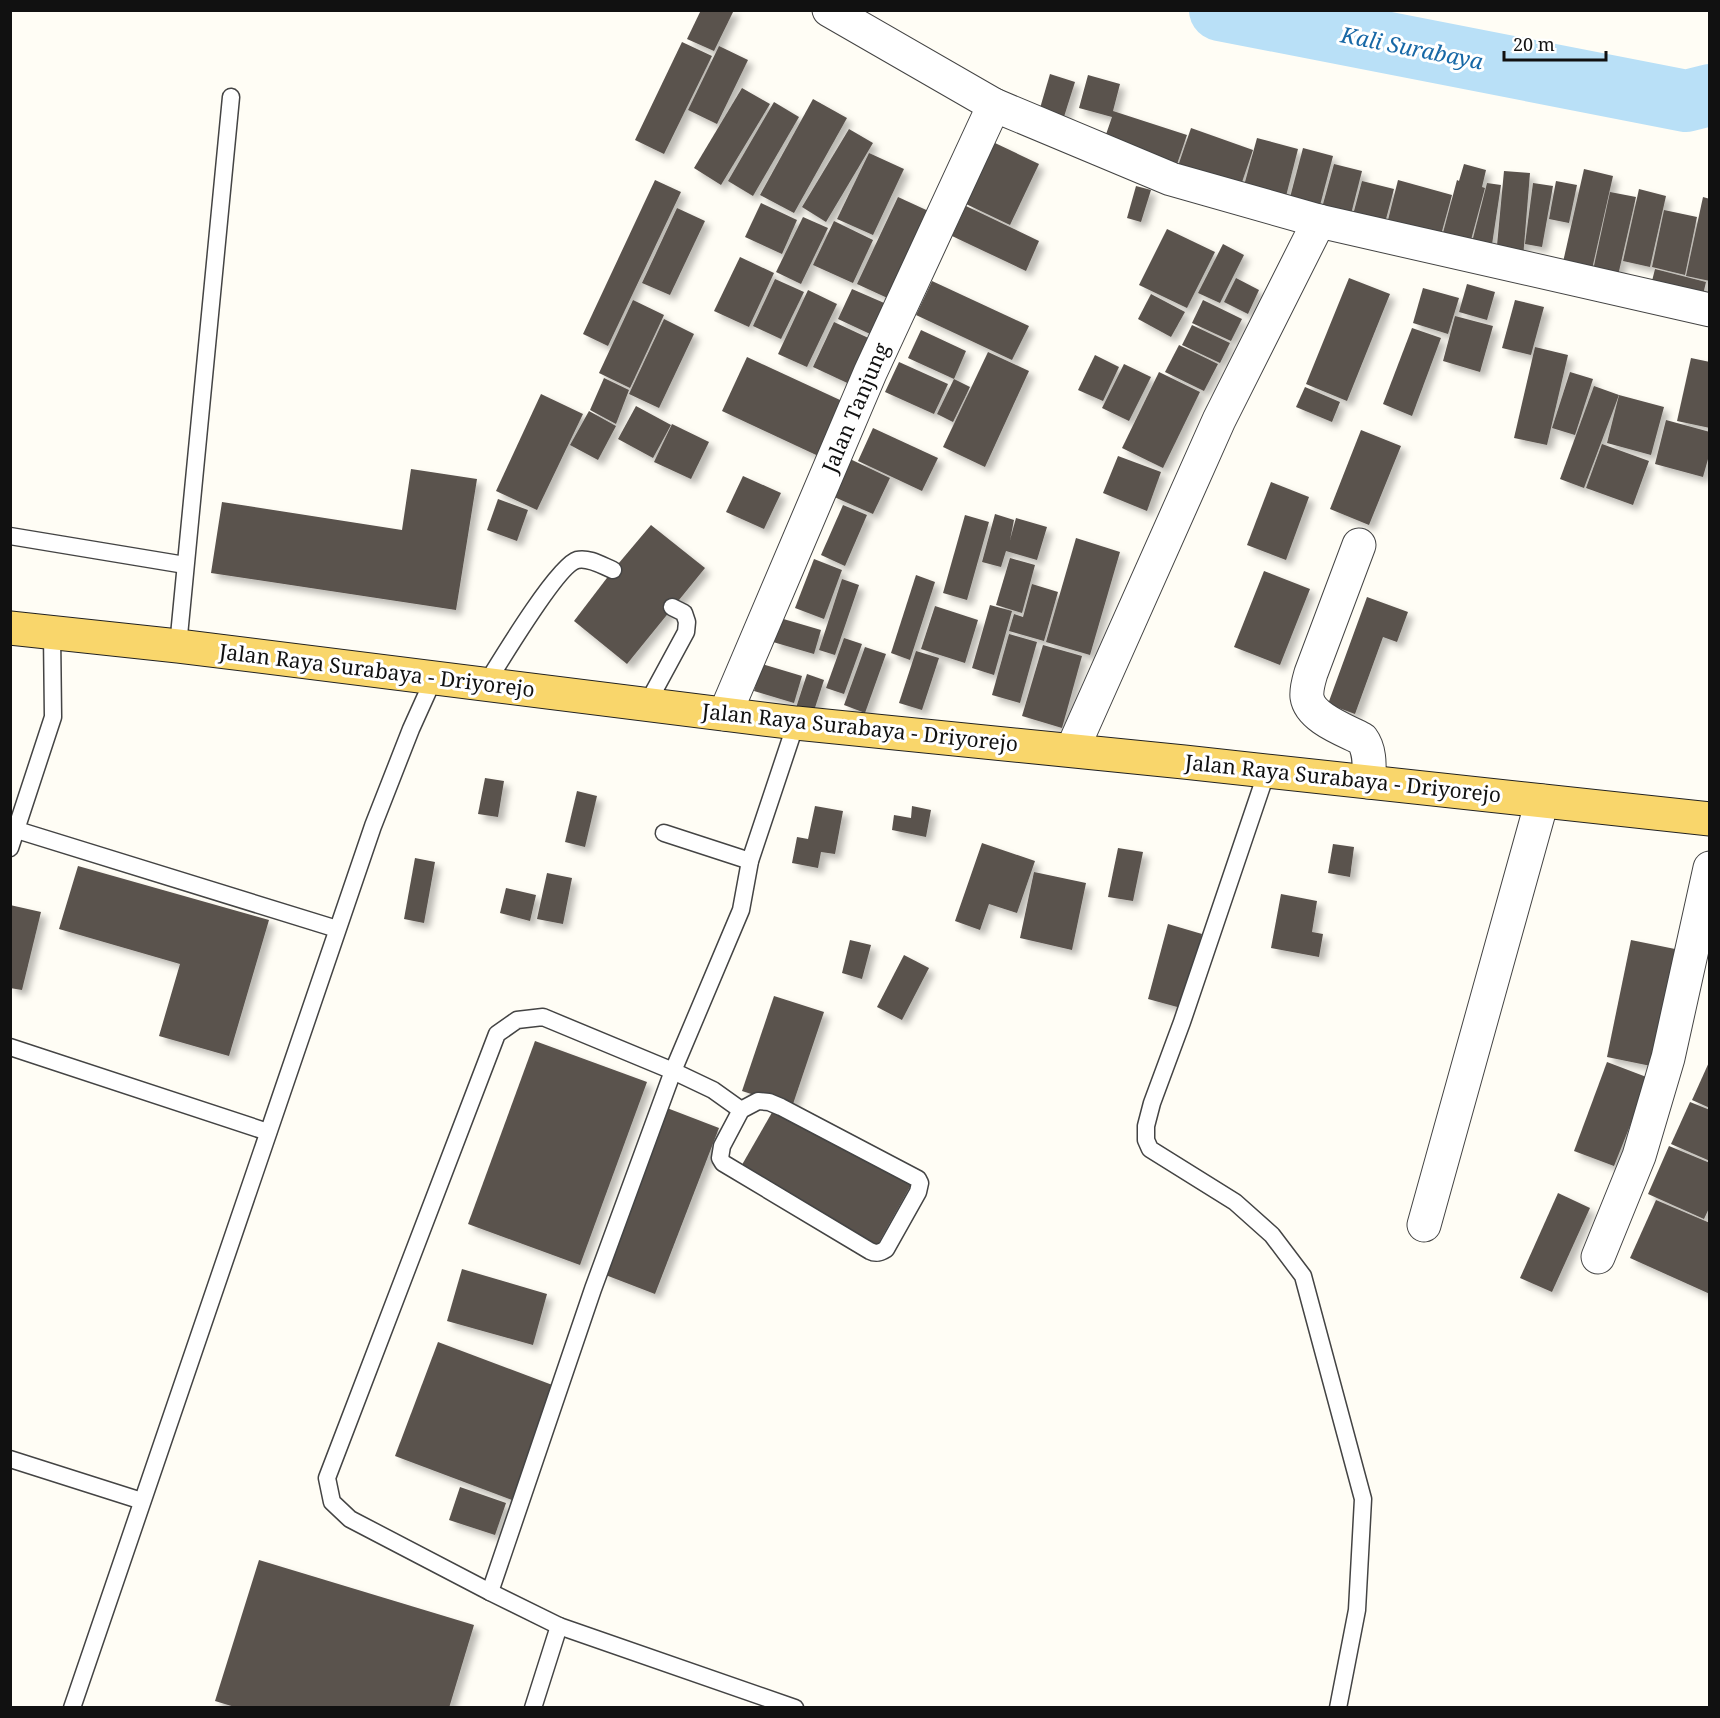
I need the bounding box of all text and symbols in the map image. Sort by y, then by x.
water label: Kali Surabaya [1338,18,1486,76]
scale bar [1504,24,1606,62]
text: 20 m [1513,32,1555,56]
street label: Jalan Tanjung [815,338,895,478]
street label: Jalan Raya Surabaya - Driyorejo [217,637,537,703]
street label: Jalan Raya Surabaya - Driyorejo [700,696,1020,758]
street label: Jalan Raya Surabaya - Driyorejo [1183,747,1503,809]

